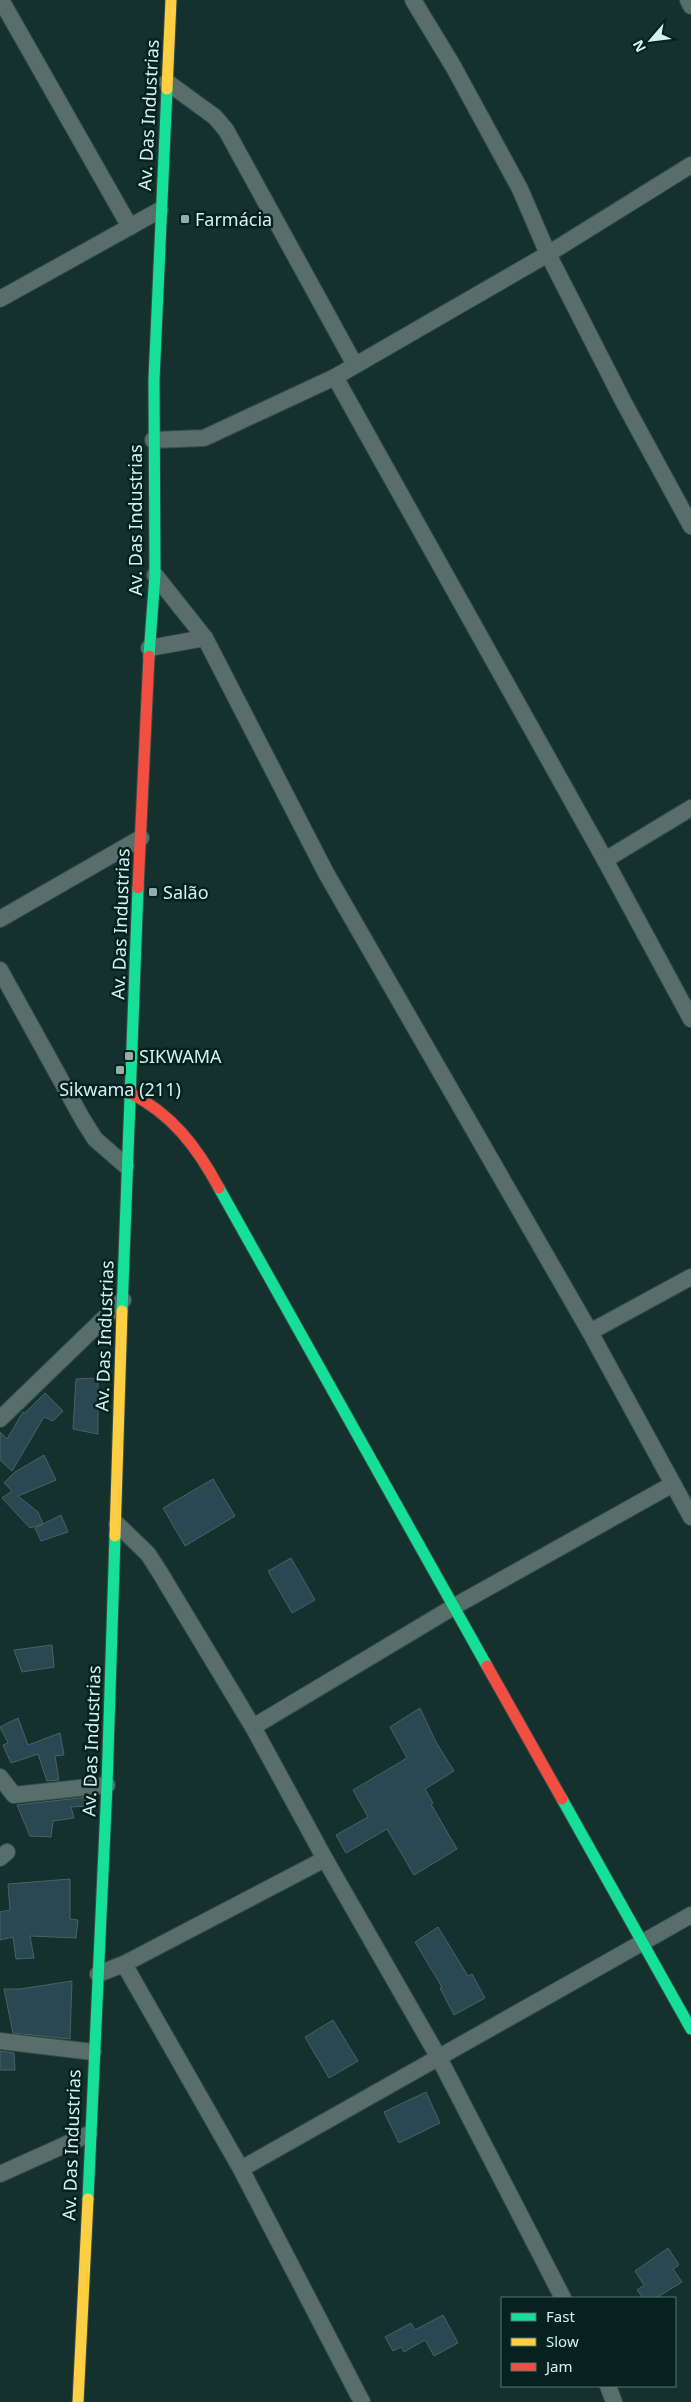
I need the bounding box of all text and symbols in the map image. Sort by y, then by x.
north arrow [626,15,676,65]
text: N [628,37,650,56]
street label: Av. Das Industrias [132,39,164,191]
place label: Farmácia [195,207,272,231]
marker: Farmácia [179,213,191,225]
street label: Av. Das Industrias [123,444,147,596]
street label: Av. Das Industrias [105,848,135,1000]
place label: Salão [163,880,209,904]
marker: Salão [147,886,159,898]
place label: SIKWAMA [139,1044,222,1068]
marker: SIKWAMA [123,1050,135,1062]
marker: Sikwama (211) [114,1064,126,1076]
place label: Sikwama (211) [59,1077,181,1101]
street label: Av. Das Industrias [89,1260,119,1412]
street label: Av. Das Industrias [76,1665,106,1817]
street label: Av. Das Industrias [56,2069,86,2221]
legend [501,2297,676,2387]
text: Fast [546,2306,575,2326]
text: Slow [546,2331,579,2351]
text: Jam [544,2356,573,2376]

